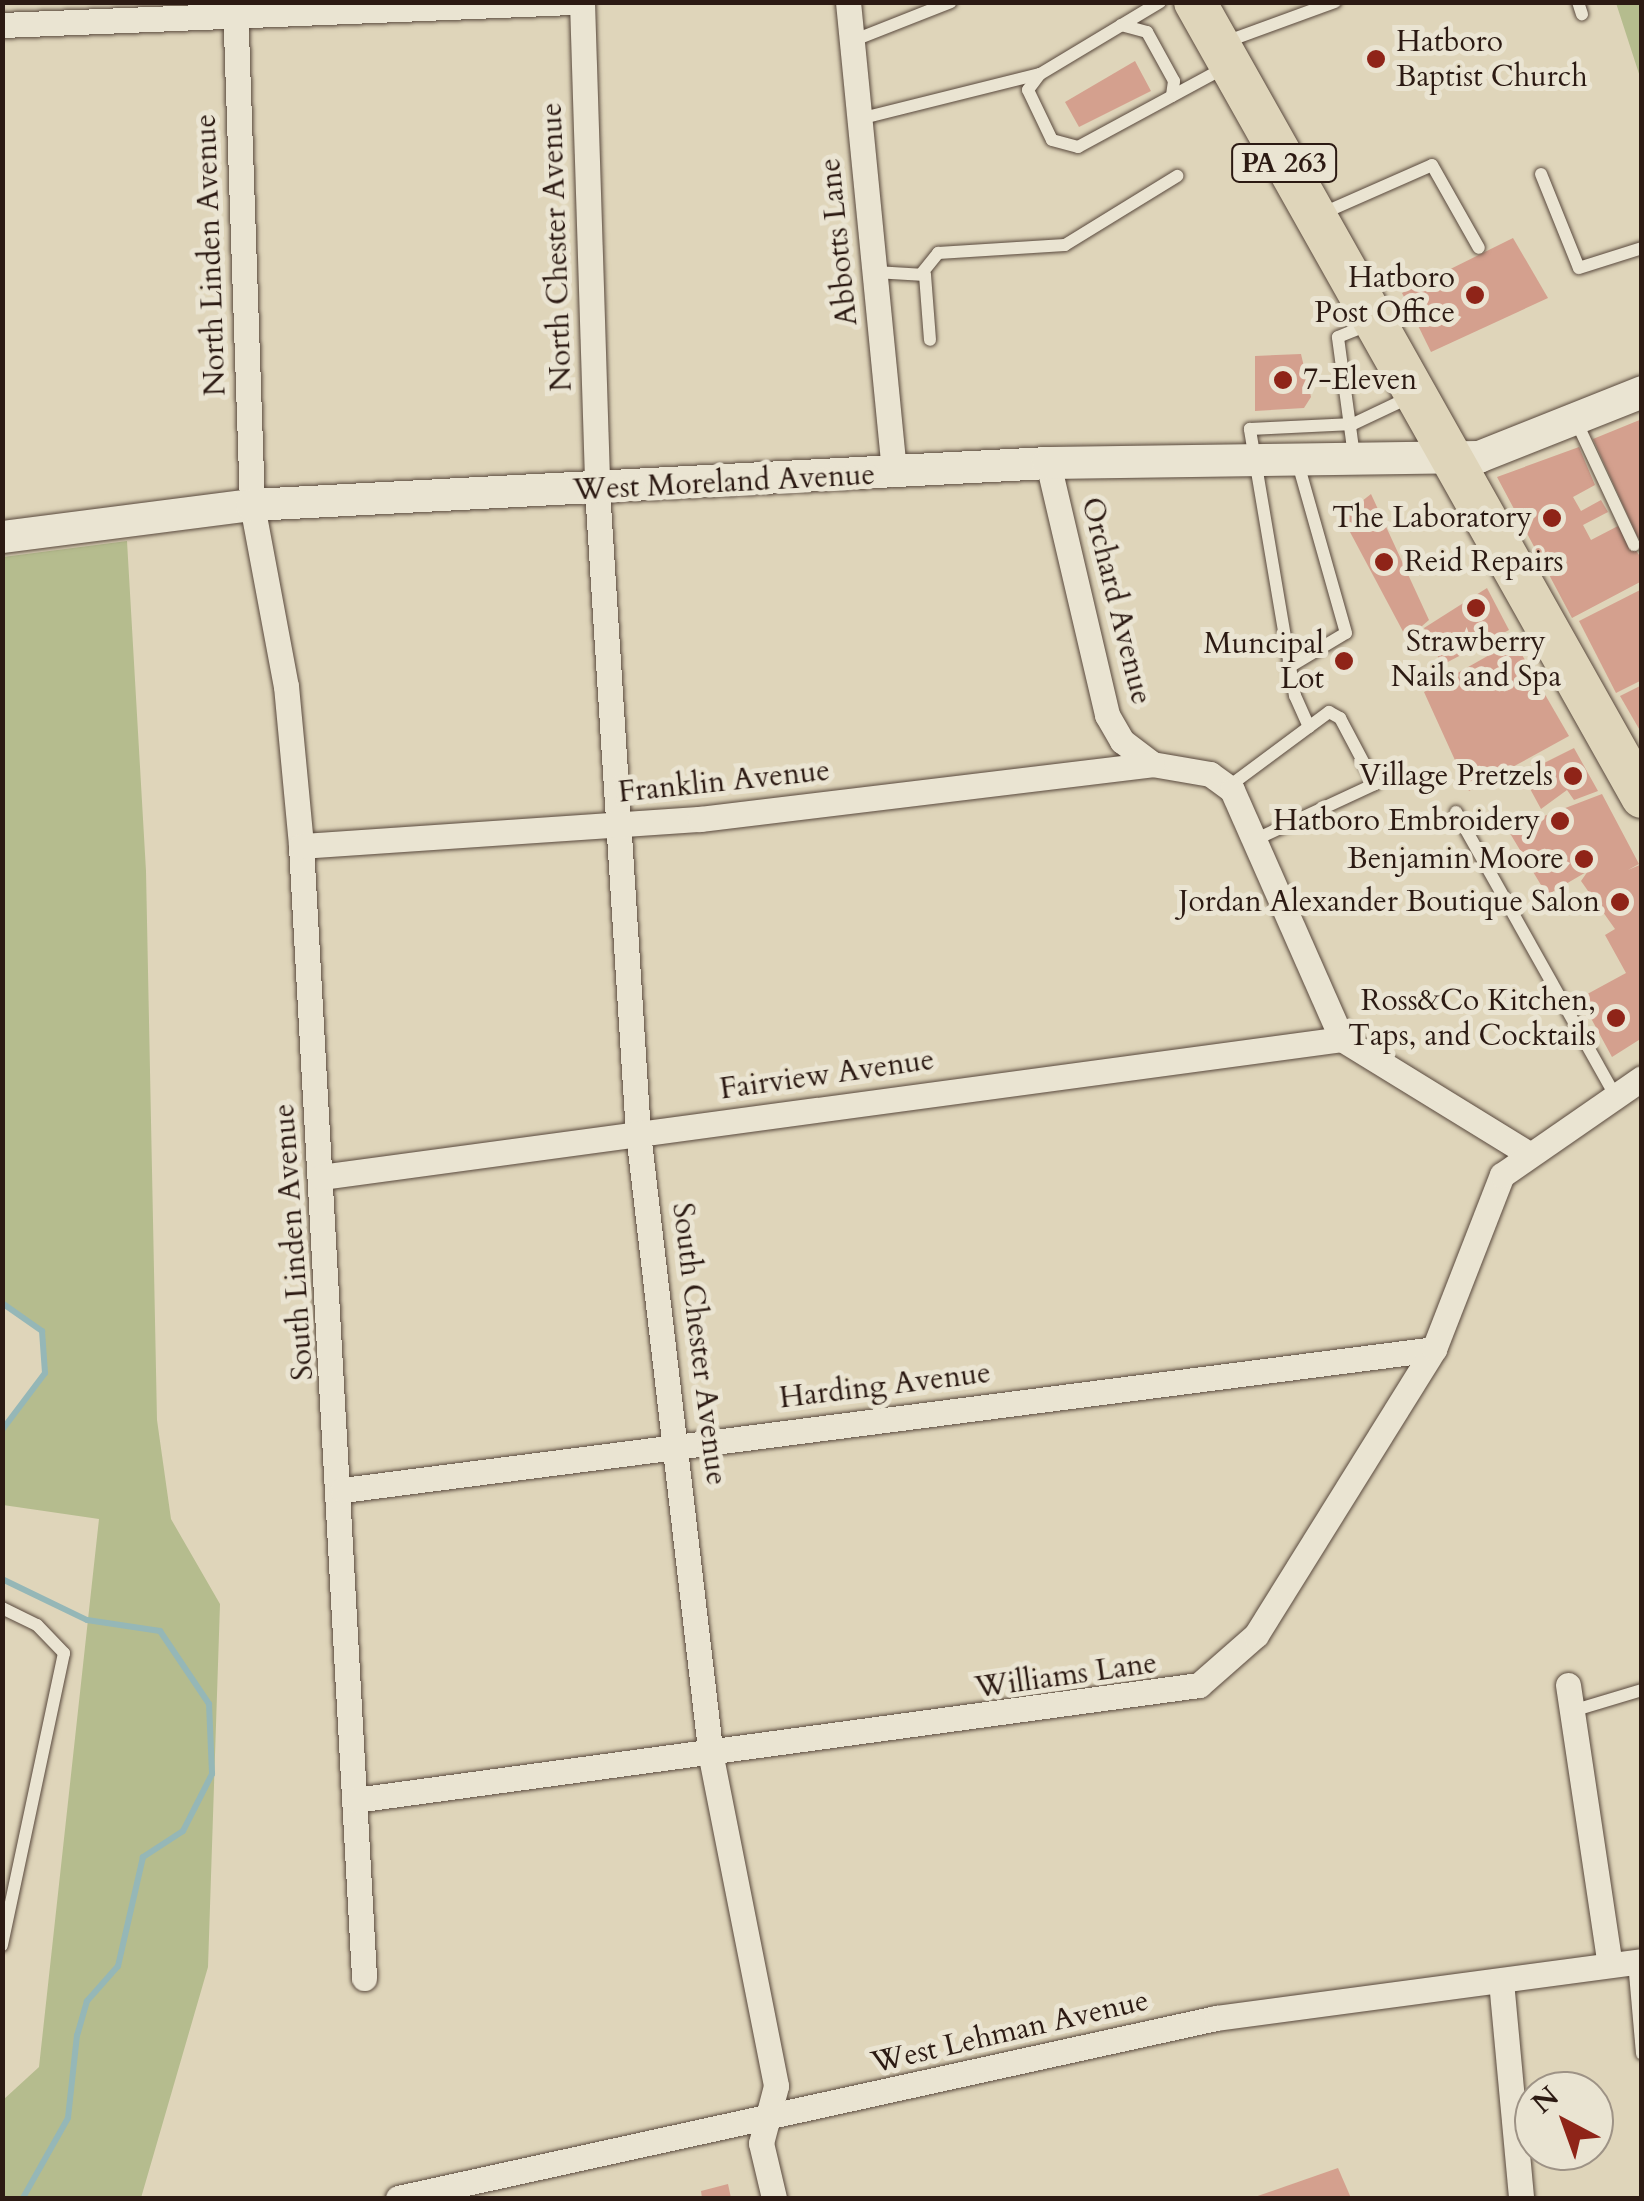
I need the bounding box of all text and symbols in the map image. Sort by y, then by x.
place label: Hatboro Baptist Church [1396,24,1588,94]
marker: Hatboro Baptist Church [1365,48,1387,70]
street label: North Chester Avenue [534,102,580,392]
street label: North Linden Avenue [188,113,234,397]
road number: PA 263 [1229,140,1339,186]
street label: Abbotts Lane [812,156,866,328]
place label: Hatboro Post Office [1314,260,1455,330]
marker: Hatboro Post Office [1464,284,1486,306]
place label: 7-Eleven [1303,362,1417,398]
marker: 7-Eleven [1272,369,1294,391]
street label: West Moreland Avenue [572,457,876,509]
street label: Orchard Avenue [1073,494,1159,708]
place label: The Laboratory [1332,500,1532,536]
marker: The Laboratory [1541,507,1563,529]
place label: Reid Repairs [1404,544,1564,580]
marker: Reid Repairs [1373,551,1395,573]
marker: Strawberry Nails and Spa [1465,597,1487,619]
place label: Strawberry Nails and Spa [1391,624,1561,694]
place label: Muncipal Lot [1204,626,1324,696]
marker: Muncipal Lot [1333,650,1355,672]
street label: Franklin Avenue [616,753,832,811]
place label: Village Pretzels [1359,758,1553,794]
marker: Village Pretzels [1562,765,1584,787]
place label: Hatboro Embroidery [1273,803,1540,839]
marker: Hatboro Embroidery [1549,810,1571,832]
place label: Benjamin Moore [1347,841,1564,877]
marker: Benjamin Moore [1573,848,1595,870]
place label: Jordan Alexander Boutique Salon [1178,884,1600,920]
marker: Jordan Alexander Boutique Salon [1609,891,1631,913]
place label: Ross&Co Kitchen, Taps, and Cocktails [1348,983,1596,1054]
marker: Ross&Co Kitchen, Taps, and Cocktails [1605,1007,1627,1029]
street label: Fairview Avenue [718,1042,936,1108]
street label: South Linden Avenue [266,1102,322,1382]
street label: South Chester Avenue [664,1201,734,1487]
street label: Harding Avenue [777,1355,993,1417]
street label: Williams Lane [973,1645,1159,1707]
street label: West Lehman Avenue [868,1983,1152,2081]
north arrow [1514,2071,1614,2171]
text: N [1524,2078,1567,2122]

